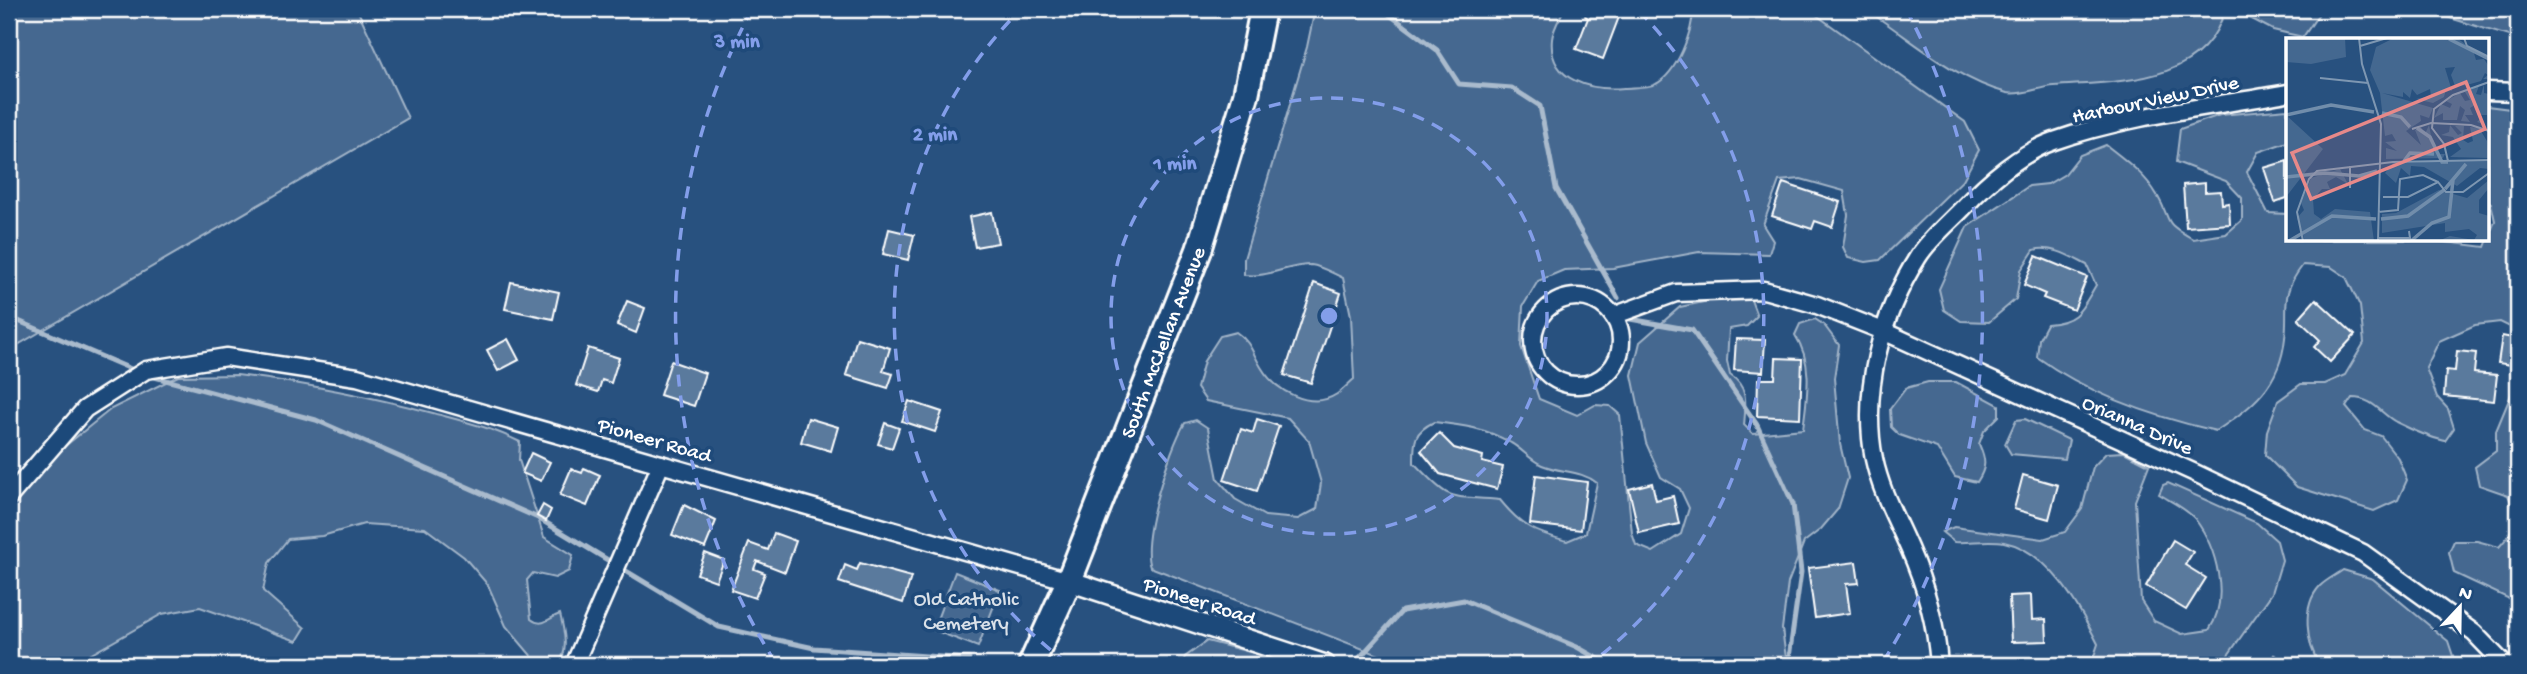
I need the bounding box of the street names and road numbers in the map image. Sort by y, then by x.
street label: Harbour View Drive [2070,71,2242,131]
street label: South McClellan Avenue [1117,243,1214,442]
street label: Orianna Drive [2077,392,2197,463]
street label: Pioneer Road [593,414,715,471]
street label: Pioneer Road [1138,573,1260,634]

